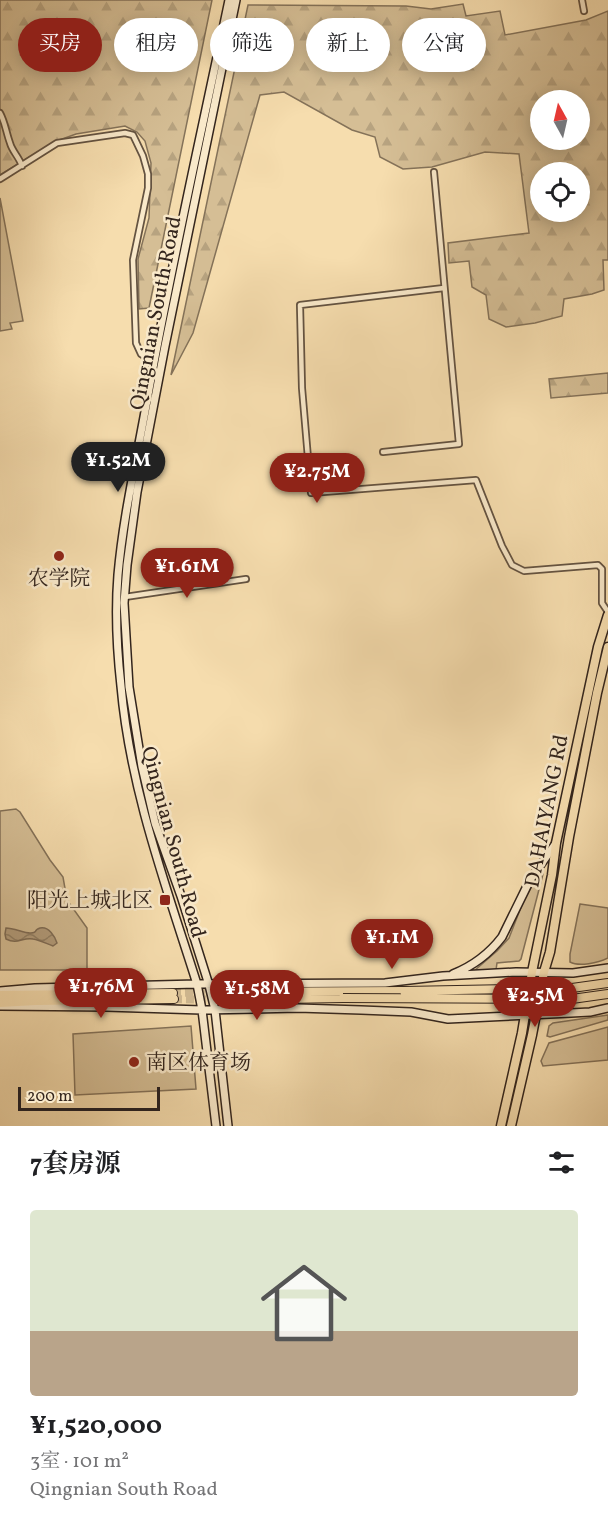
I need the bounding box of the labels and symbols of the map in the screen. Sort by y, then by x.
north arrow [530,90,590,150]
street label: Qingnian South Road [123,214,190,413]
pin: ¥1.52M [69,442,167,493]
pin: ¥2.75M [268,453,366,504]
pin: ¥1.61M [138,548,236,599]
marker: 农学院 [52,549,66,563]
place label: 农学院 [28,565,91,594]
street label: DAHAIYANG Rd [518,732,577,890]
street label: Qingnian South Road [133,743,212,941]
place label: 阳光上城北区 [27,887,153,916]
marker: 阳光上城北区 [158,893,172,907]
pin: ¥1.1M [350,919,434,970]
pin: ¥1.76M [52,968,150,1019]
pin: ¥1.58M [208,970,306,1021]
pin: ¥2.5M [493,977,577,1028]
place label: 南区体育场 [146,1049,251,1078]
marker: 南区体育场 [127,1055,141,1069]
scale bar [18,1084,160,1112]

